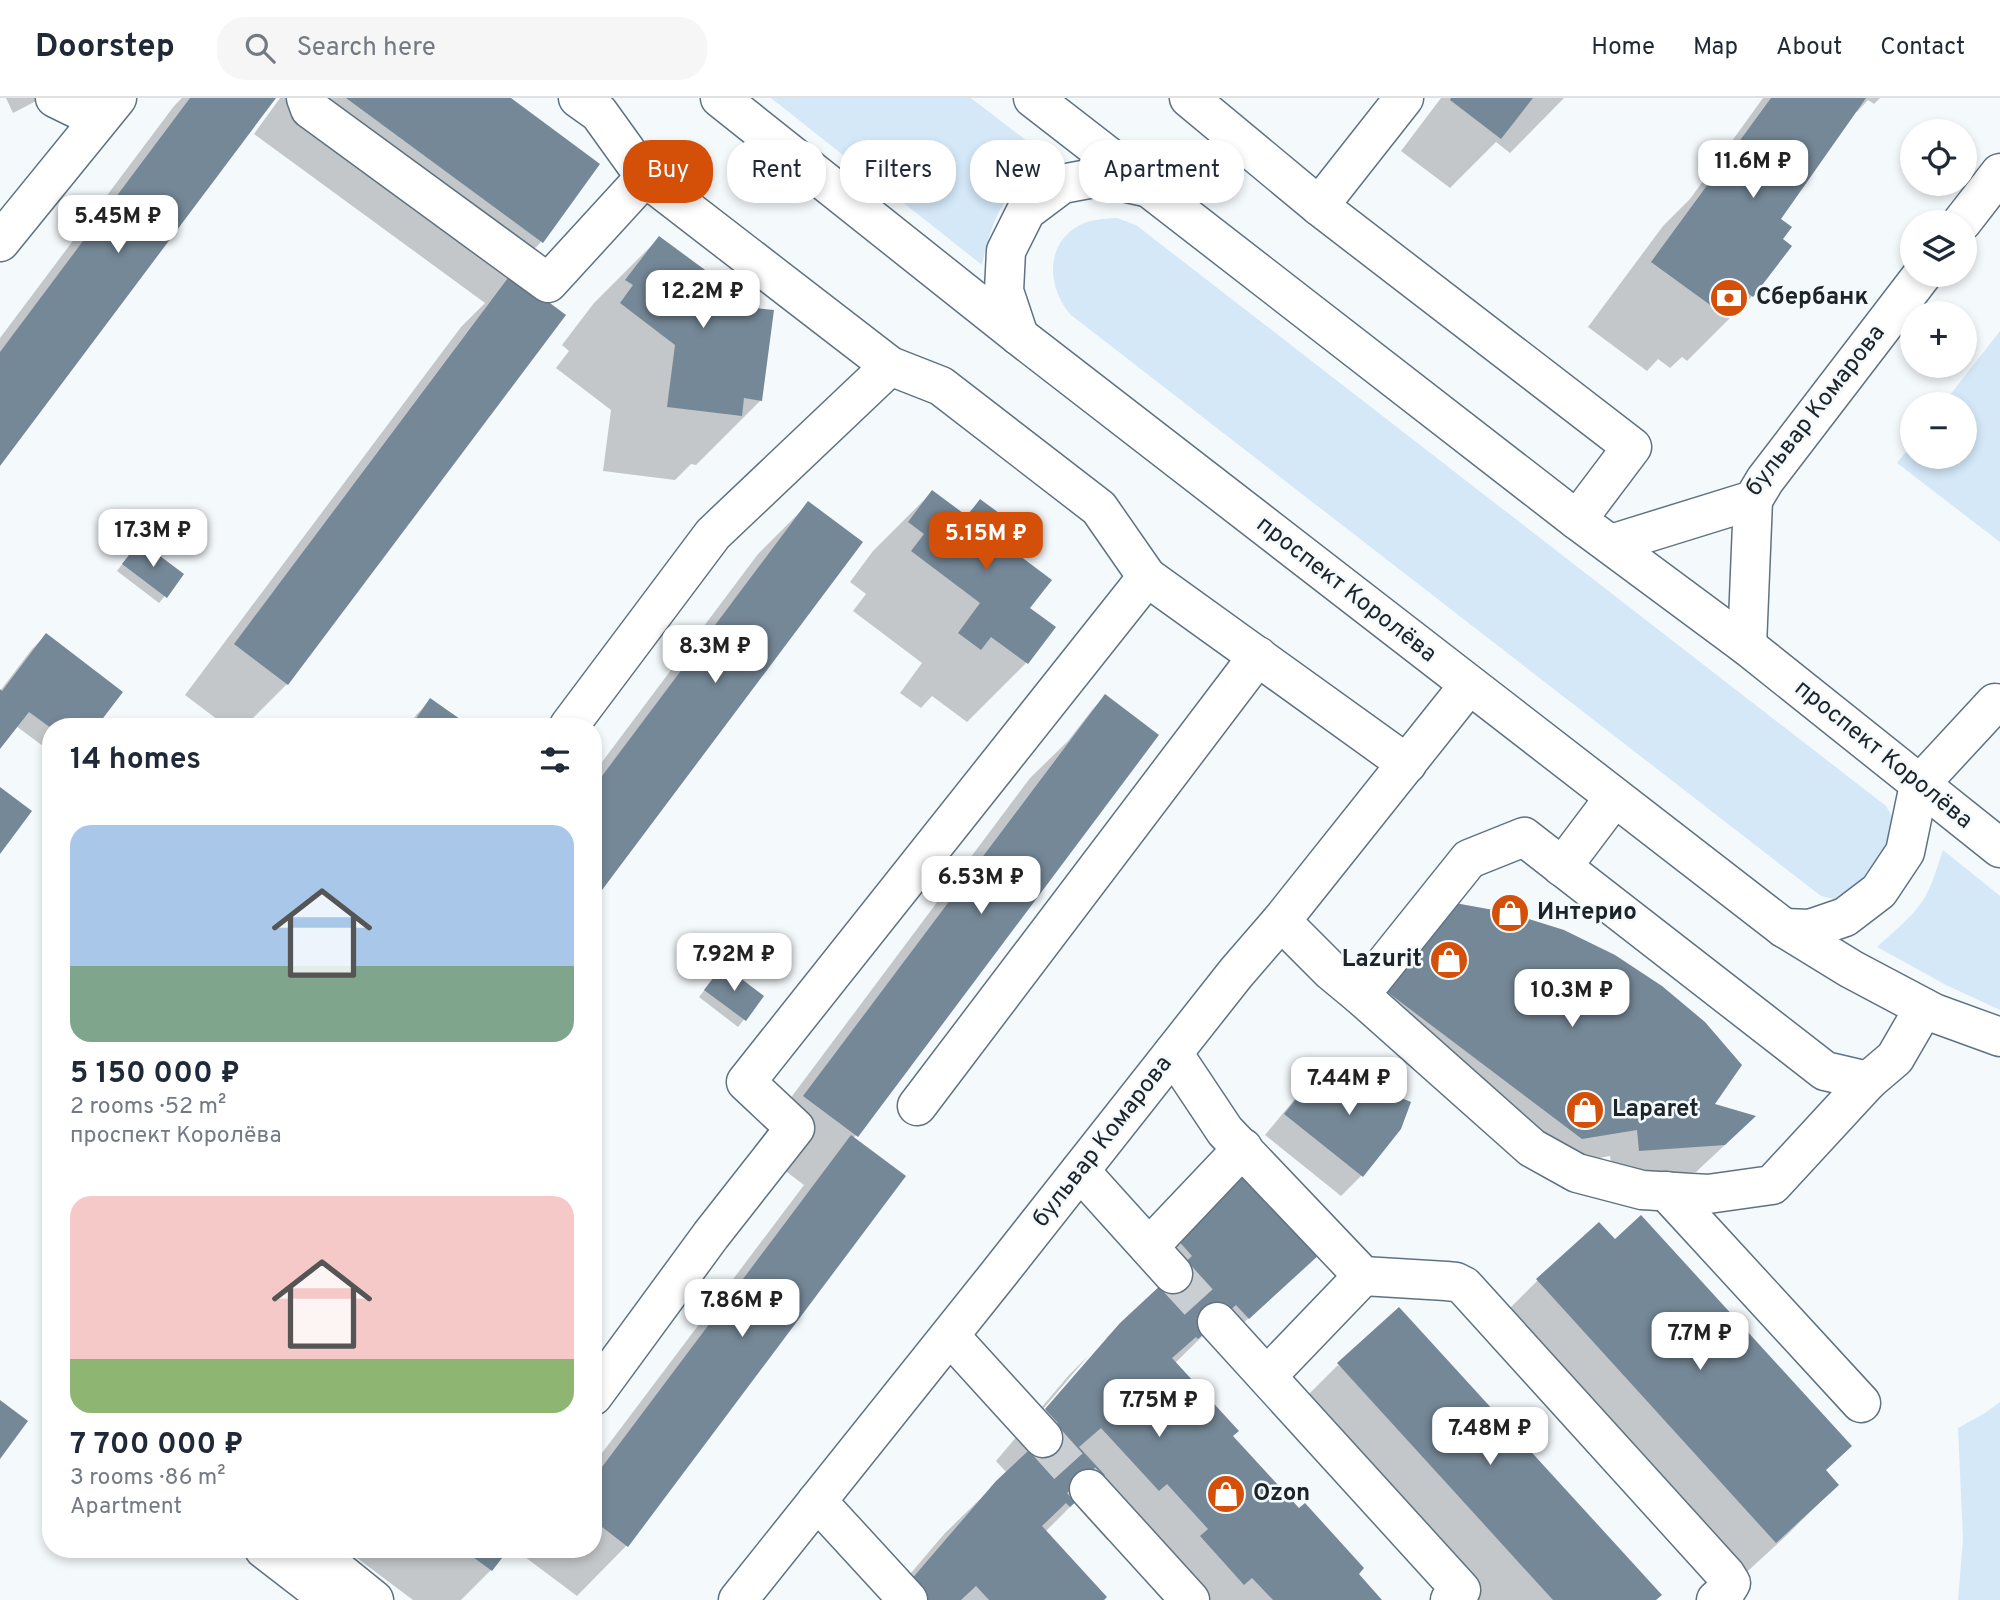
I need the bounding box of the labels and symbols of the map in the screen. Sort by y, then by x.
pin: 11.6M ₽ [1688,140,1818,200]
pin: 5.45M ₽ [53,195,183,255]
pin: 12.2M ₽ [638,271,768,330]
bank icon: Сбербанк [1708,277,1750,319]
place label: Сбербанк [1756,283,1869,313]
street label: бульвар Комарова [1740,319,1892,503]
pin: 17.3M ₽ [88,510,218,569]
street label: проспект Королёва [1250,510,1442,670]
pin: 5.15M ₽ [921,512,1051,572]
pin: 8.3M ₽ [658,626,772,685]
street label: проспект Королёва [1788,674,1978,836]
pin: 6.53M ₽ [916,856,1046,916]
shop icon: Интерио [1489,892,1531,934]
place label: Интерио [1537,898,1637,928]
pin: 7.92M ₽ [669,934,799,993]
shop icon: Lazurit [1428,939,1470,981]
place label: Lazurit [1342,945,1422,975]
pin: 10.3M ₽ [1507,970,1637,1029]
street label: бульвар Комарова [1027,1050,1179,1234]
pin: 7.44M ₽ [1284,1058,1414,1117]
shop icon: Laparet [1564,1089,1606,1131]
place label: Laparet [1612,1095,1699,1125]
pin: 7.86M ₽ [677,1280,807,1339]
pin: 7.7M ₽ [1643,1312,1757,1372]
pin: 7.75M ₽ [1094,1380,1224,1439]
pin: 7.48M ₽ [1425,1408,1555,1467]
shop icon: Ozon [1205,1473,1247,1515]
place label: Ozon [1253,1479,1310,1509]

